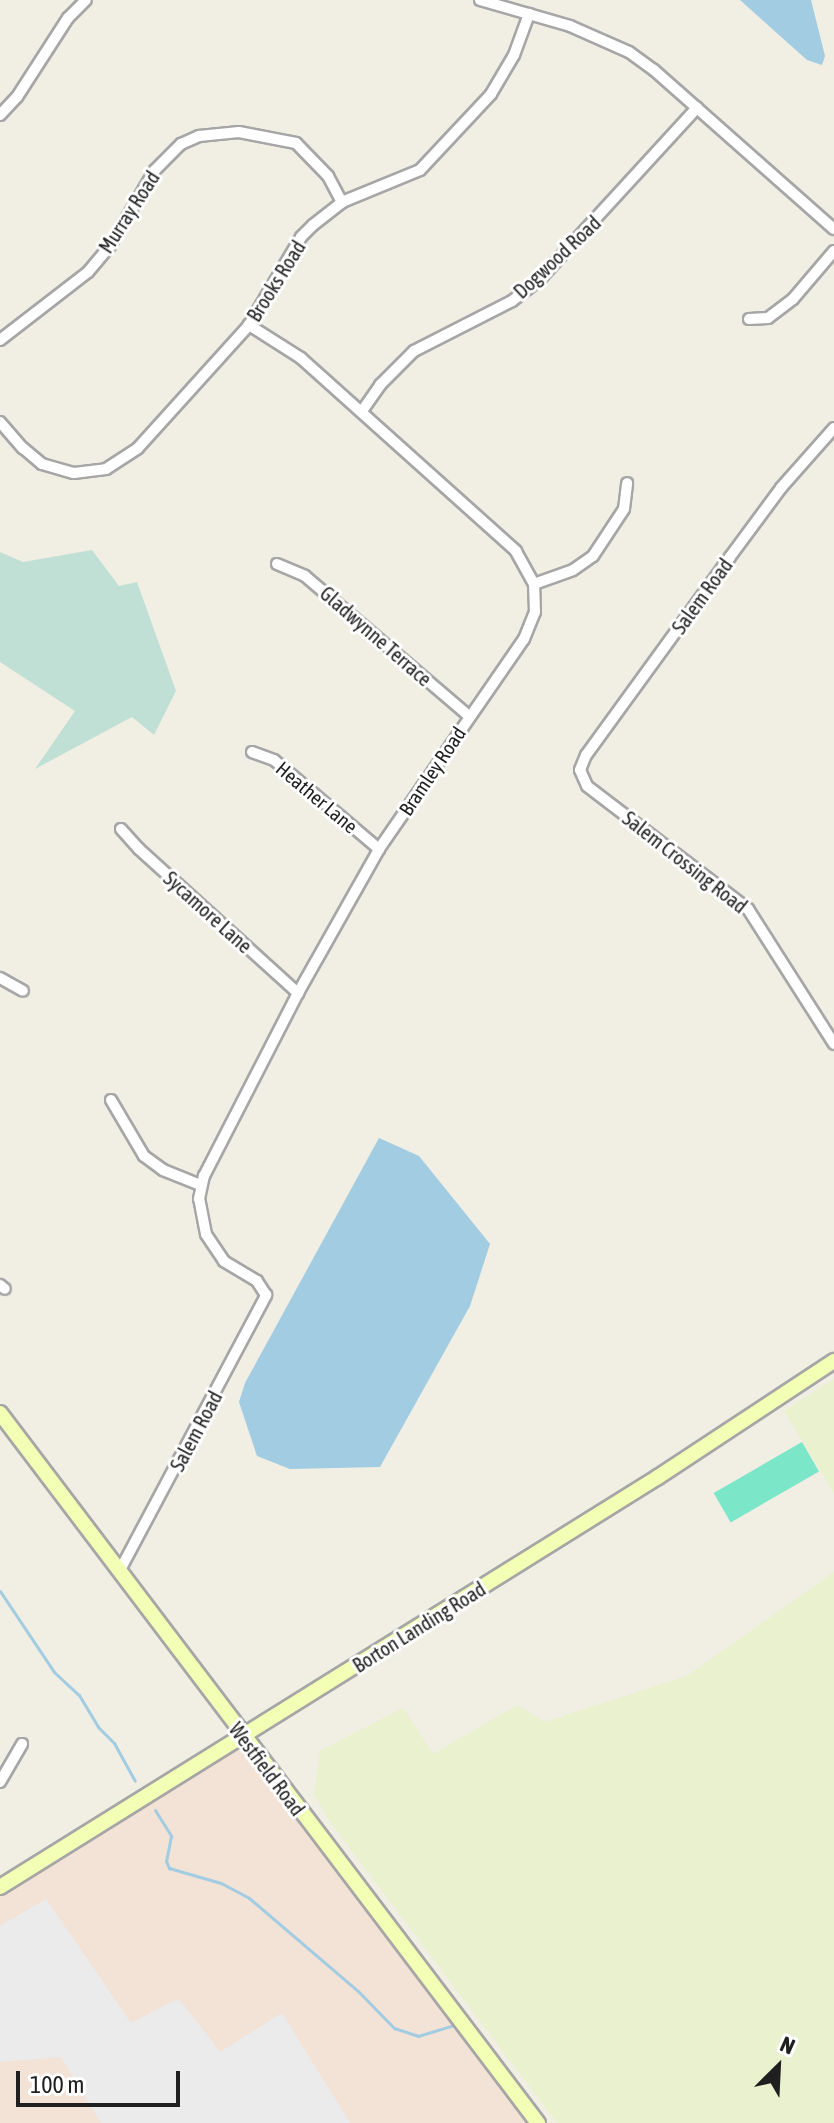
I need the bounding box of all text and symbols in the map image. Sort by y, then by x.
street label: Murray Road [94,166,164,258]
street label: Dogwood Road [509,211,605,303]
street label: Brooks Road [242,236,310,326]
street label: Salem Road [667,554,737,638]
street label: Gladwynne Terrace [315,581,437,691]
street label: Bramley Road [394,722,470,820]
street label: Heather Lane [271,756,363,838]
street label: Salem Crossing Road [618,806,752,918]
street label: Sycamore Lane [159,866,257,958]
street label: Salem Road [165,1387,227,1475]
street label: Borton Landing Road [348,1577,490,1677]
street label: Westfield Road [224,1718,310,1820]
north arrow [738,2027,818,2107]
text: N [777,2031,799,2060]
scale bar [20,2055,184,2105]
text: 100 m [30,2071,84,2098]

